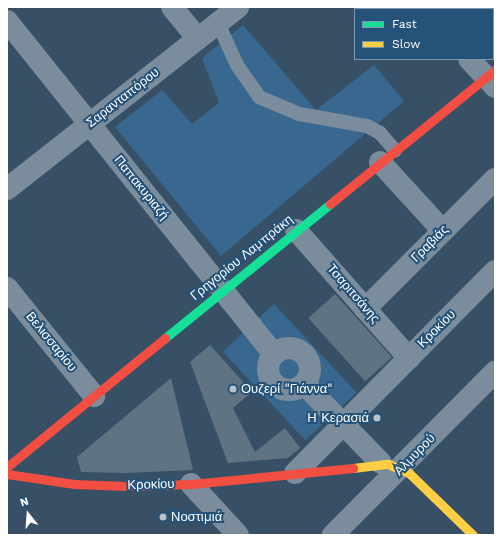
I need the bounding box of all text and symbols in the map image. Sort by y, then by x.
legend [354,8,494,60]
text: Fast [392,17,417,31]
text: Slow [392,37,420,51]
street label: Σαρανταπόρου [84,65,162,131]
street label: Παπακυριαζή [110,153,172,223]
street label: Γρηγορίου Λαμπράκη [188,212,296,304]
street label: Γραβιάς [408,222,452,266]
street label: Τσαριτσάνης [323,261,383,327]
street label: Κροκίου [415,307,459,351]
street label: Βελισσαρίου [22,309,80,375]
place label: Ουζερί "Γιάννα" [241,381,332,397]
marker: Ουζερί "Γιάννα" [228,384,238,394]
place label: Η Κερασιά [307,410,369,426]
marker: Η Κερασιά [372,413,382,423]
street label: Αλμυρού [391,431,439,479]
street label: Κροκίου [127,476,175,494]
north arrow [8,494,48,534]
text: N [19,495,30,509]
place label: Νοστιμιά [171,509,222,525]
marker: Νοστιμιά [158,512,168,522]

